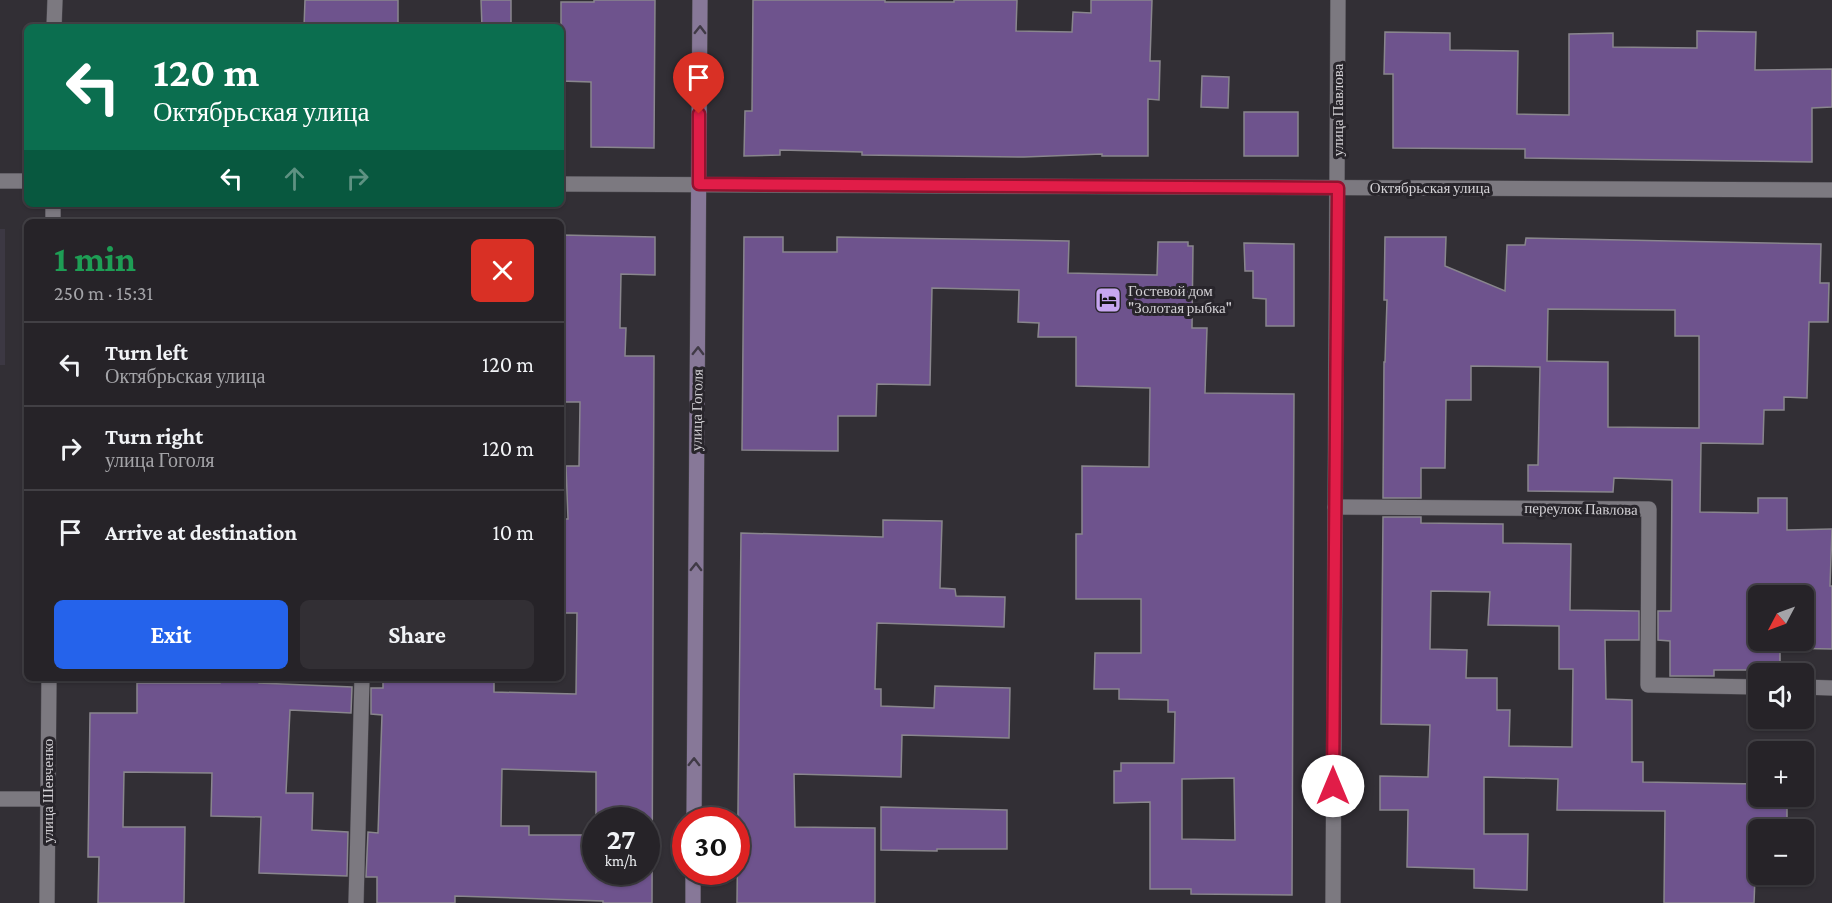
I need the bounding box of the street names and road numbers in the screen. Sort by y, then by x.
street label: улица Павлова [1330,63,1346,156]
street label: Октябрьская улица [1370,180,1490,196]
street label: улица Гоголя [688,369,706,451]
street label: переулок Павлова [1524,500,1638,518]
street label: улица Шевченко [40,739,56,843]

